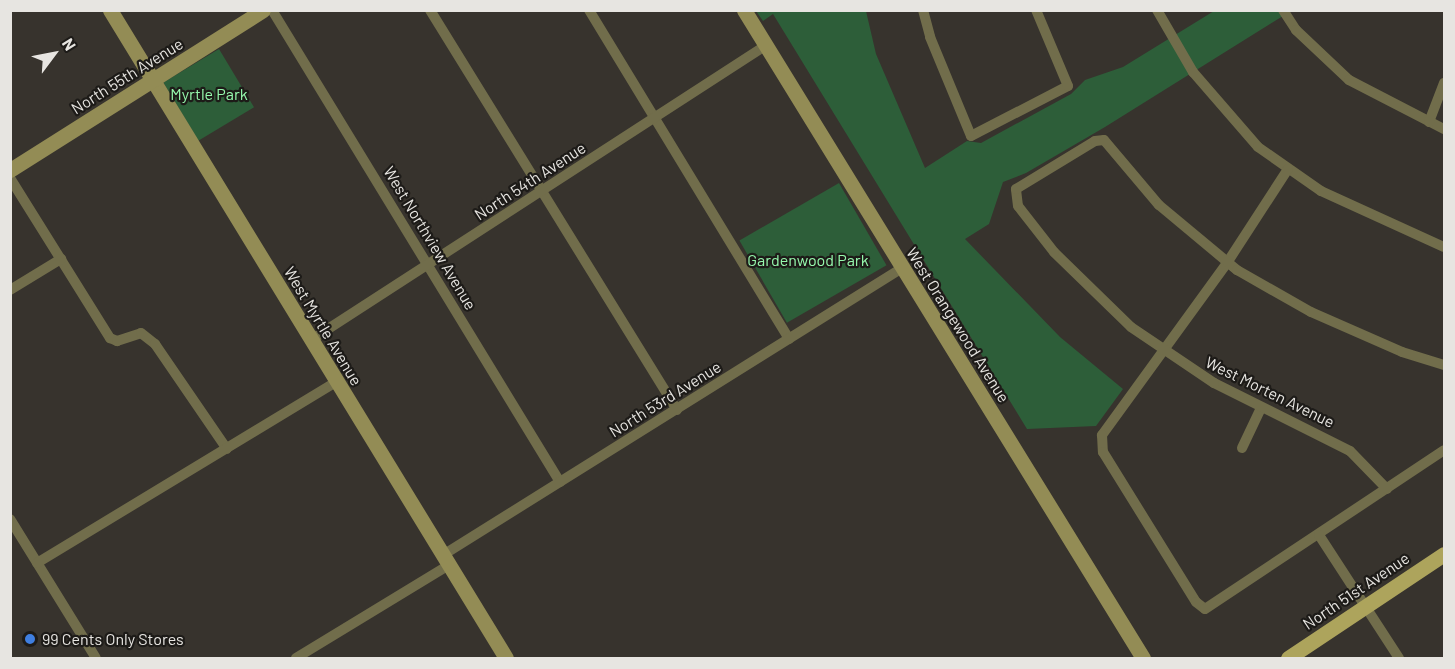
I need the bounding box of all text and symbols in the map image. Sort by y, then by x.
north arrow [24,24,84,84]
street label: North 55th Avenue [68,34,186,118]
park label: Myrtle Park [170,84,248,104]
street label: North 54th Avenue [471,138,589,224]
street label: West Northview Avenue [380,163,480,313]
street label: West Orangewood Avenue [902,244,1014,406]
park label: Gardenwood Park [747,250,869,270]
street label: West Myrtle Avenue [280,263,366,389]
street label: West Morten Avenue [1202,352,1338,432]
street label: North 53rd Avenue [606,357,724,441]
street label: North 51st Avenue [1299,548,1413,634]
place label: 99 Cents Only Stores [42,629,184,649]
marker: 99 Cents Only Stores [23,632,37,646]

